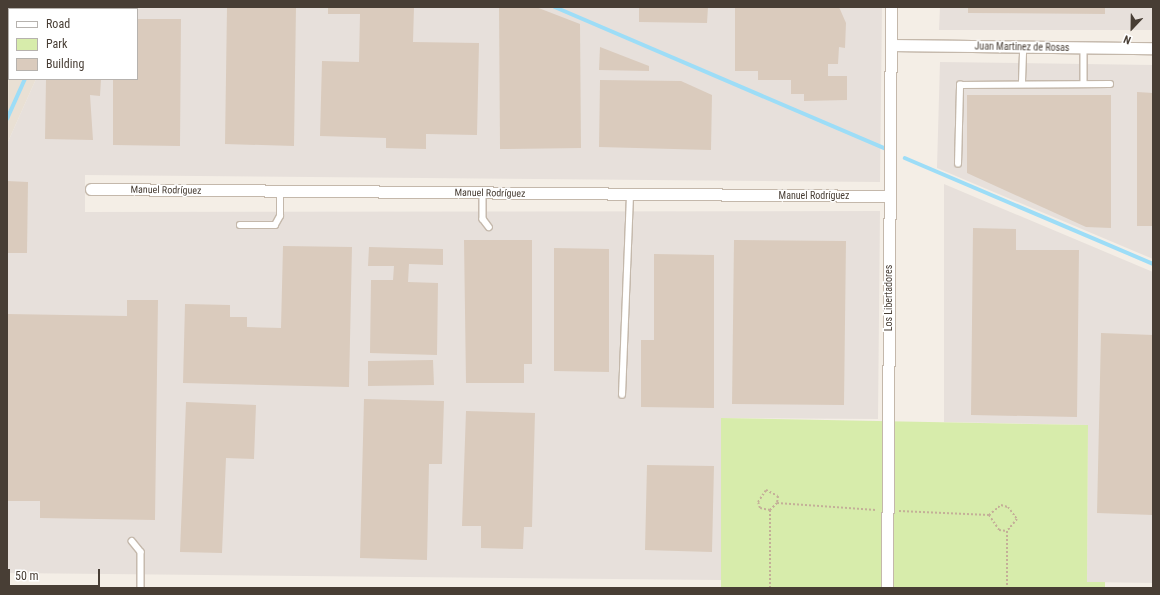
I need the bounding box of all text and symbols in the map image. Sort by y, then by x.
legend [8,8,138,80]
north arrow [1112,8,1152,48]
text: Road [46,17,70,31]
text: N [1122,32,1133,47]
text: Park [46,37,67,51]
street label: Juan Martinez de Rosas [974,40,1070,54]
text: Building [46,57,84,71]
street label: Manuel Rodríguez [130,183,202,197]
street label: Manuel Rodríguez [454,186,526,200]
street label: Manuel Rodríguez [779,190,849,202]
street label: Los Libertadores [883,265,895,331]
scale bar [10,561,102,587]
text: 50 m [15,569,39,583]

